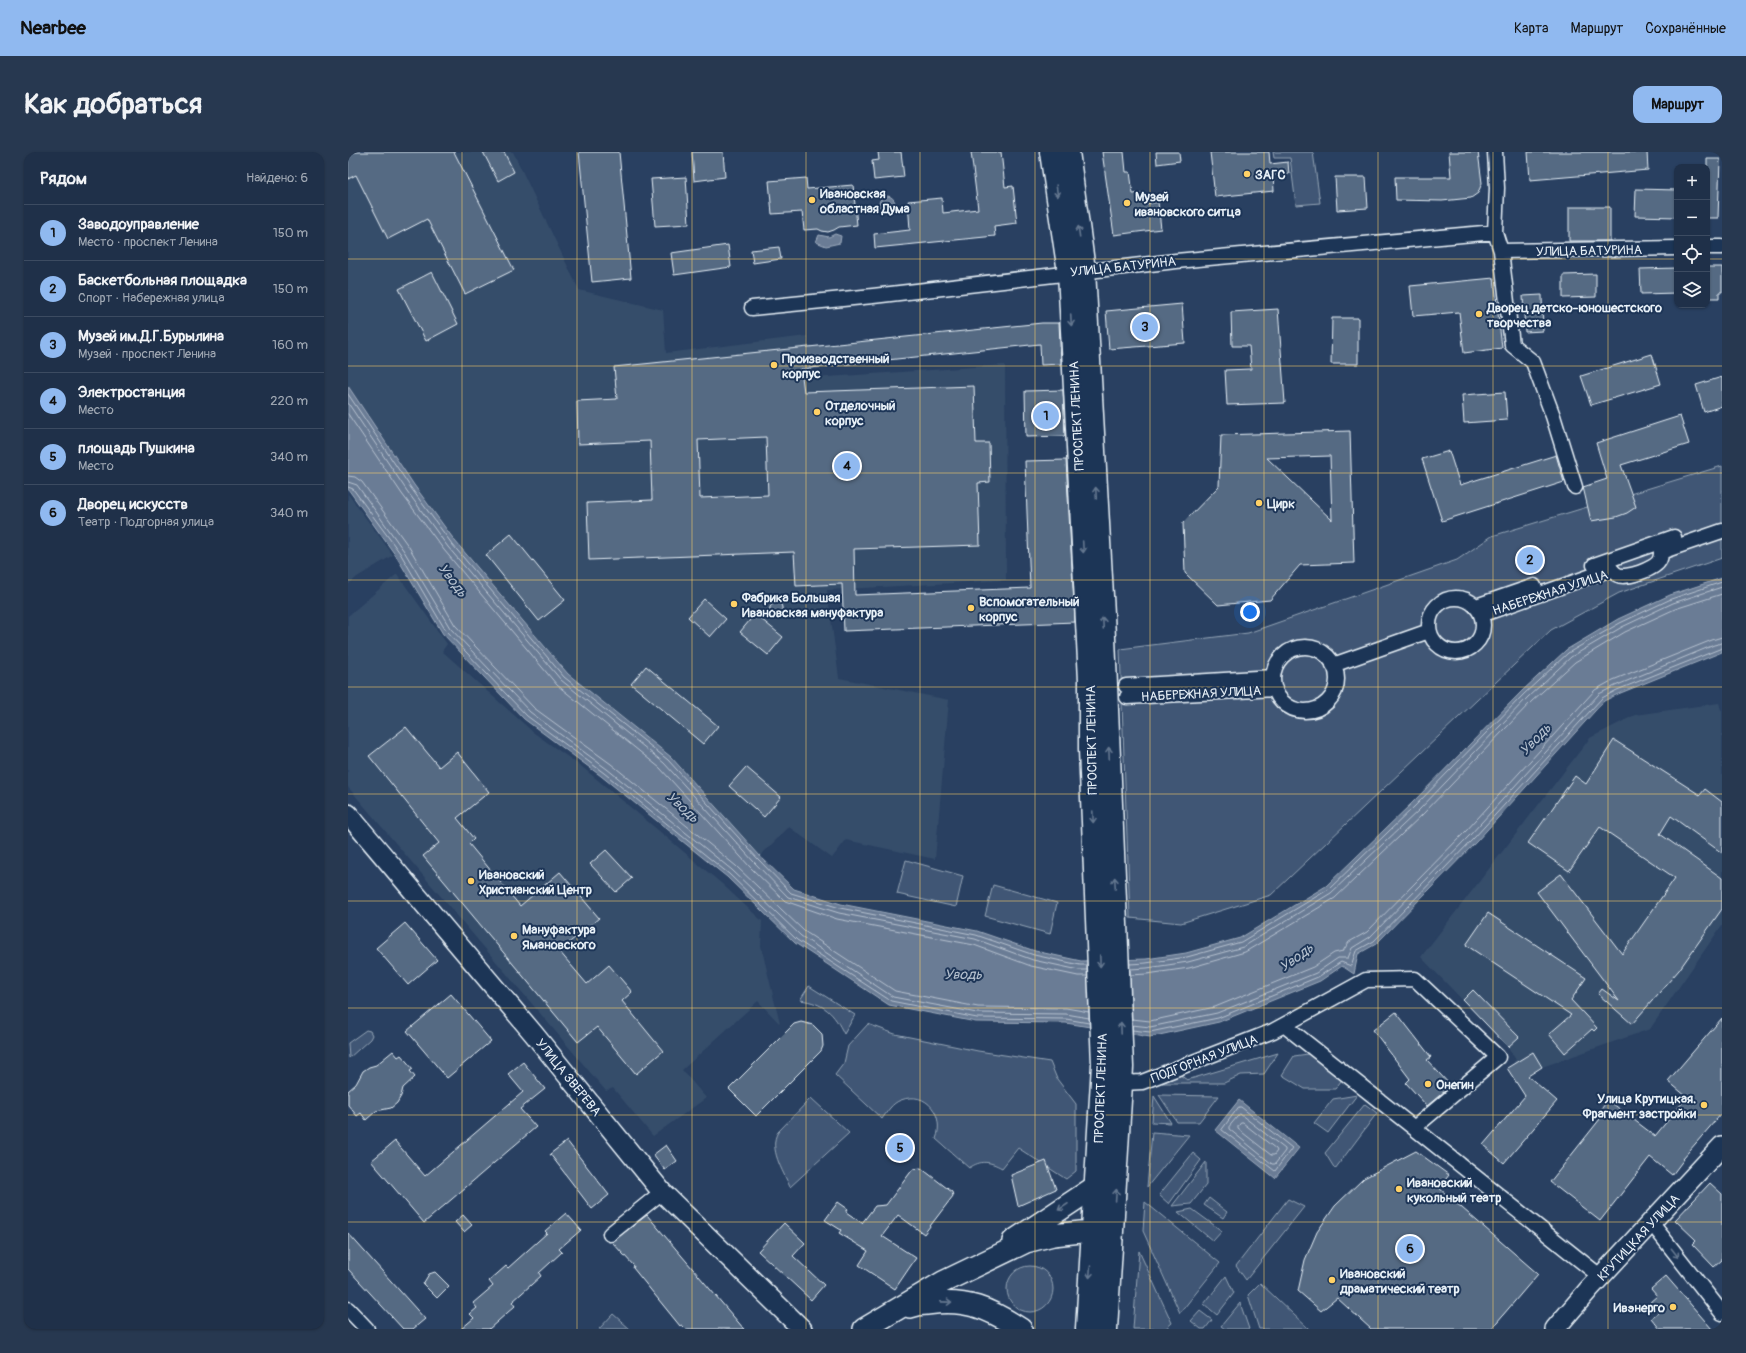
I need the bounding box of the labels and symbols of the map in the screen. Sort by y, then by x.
place label: ЗАГС [1255,167,1286,183]
marker: ЗАГС [1242,169,1252,179]
one-way arrow [1053,184,1061,197]
place label: Ивановская областная Дума [819,186,910,217]
place label: Музей ивановского ситца [1134,189,1241,220]
marker: Ивановская областная Дума [807,195,817,205]
marker: Музей ивановского ситца [1122,198,1132,208]
one-way arrow [1075,226,1083,239]
street label: УЛИЦА БАТУРИНА [1536,242,1643,260]
street label: УЛИЦА БАТУРИНА [1070,253,1177,280]
place label: Дворец детско-юношестского творчества [1486,300,1662,331]
marker: Дворец детско-юношестского творчества [1474,309,1484,319]
pin: 3 [1132,312,1158,342]
one-way arrow [1068,313,1075,326]
place label: Производственный корпус [782,351,889,382]
marker: Производственный корпус [769,360,779,370]
street label: ПРОСПЕКТ ЛЕНИНА [1066,360,1088,471]
place label: Отделочный корпус [825,398,895,429]
pin: 1 [1033,401,1059,431]
marker: Отделочный корпус [812,407,822,417]
pin: 4 [834,451,860,481]
one-way arrow [1093,487,1100,500]
place label: Цирк [1267,496,1295,512]
marker: Цирк [1254,498,1264,508]
one-way arrow [1079,540,1087,553]
pin: 2 [1517,545,1543,575]
water label: Уводь [434,560,471,601]
street label: НАБЕРЕЖНАЯ УЛИЦА [1491,567,1611,619]
place label: Фабрика Большая Ивановская мануфактура [741,590,883,621]
place label: Вспомогательный корпус [979,594,1079,625]
marker: Фабрика Большая Ивановская мануфактура [729,599,739,609]
your location [1240,602,1260,622]
marker: Вспомогательный корпус [966,603,976,613]
one-way arrow [1100,617,1107,630]
street label: НАБЕРЕЖНАЯ УЛИЦА [1141,683,1262,705]
street label: ПРОСПЕКТ ЛЕНИНА [1083,684,1101,795]
water label: Уводь [1516,720,1555,759]
one-way arrow [1106,747,1113,760]
water label: Уводь [663,788,703,827]
one-way arrow [1090,810,1097,823]
place label: Ивановский Христианский Центр [479,867,592,898]
marker: Ивановский Христианский Центр [466,876,476,886]
one-way arrow [1112,877,1119,890]
place label: Мануфактура Ямановского [522,922,596,953]
marker: Мануфактура Ямановского [509,931,519,941]
water label: Уводь [1276,939,1317,975]
one-way arrow [1096,954,1103,967]
water label: Уводь [944,966,982,983]
one-way arrow [1117,1022,1125,1035]
street label: ПОДГОРНАЯ УЛИЦА [1149,1031,1260,1087]
street label: ПРОСПЕКТ ЛЕНИНА [1091,1032,1111,1143]
street label: УЛИЦА ЗВЕРЕВА [532,1036,605,1120]
place label: Онегин [1436,1077,1474,1093]
marker: Онегин [1423,1079,1433,1089]
place label: Улица Крутицкая. Фрагмент застройки [1582,1091,1696,1122]
marker: Улица Крутицкая. Фрагмент застройки [1699,1100,1709,1110]
pin: 5 [887,1133,913,1163]
place label: Ивановский кукольный театр [1407,1175,1501,1206]
marker: Ивановский кукольный театр [1394,1184,1404,1194]
one-way arrow [1112,1189,1119,1202]
street label: КРУТИЦКАЯ УЛИЦА [1594,1190,1684,1285]
one-way arrow [1058,1203,1069,1211]
pin: 6 [1397,1234,1423,1264]
one-way arrow [1671,1248,1679,1259]
one-way arrow [1087,1265,1094,1278]
place label: Ивановский драматический театр [1339,1266,1460,1297]
marker: Ивановский драматический театр [1327,1275,1337,1285]
one-way arrow [939,1298,952,1306]
place label: Ивэнерго [1613,1300,1665,1316]
marker: Ивэнерго [1668,1302,1678,1312]

